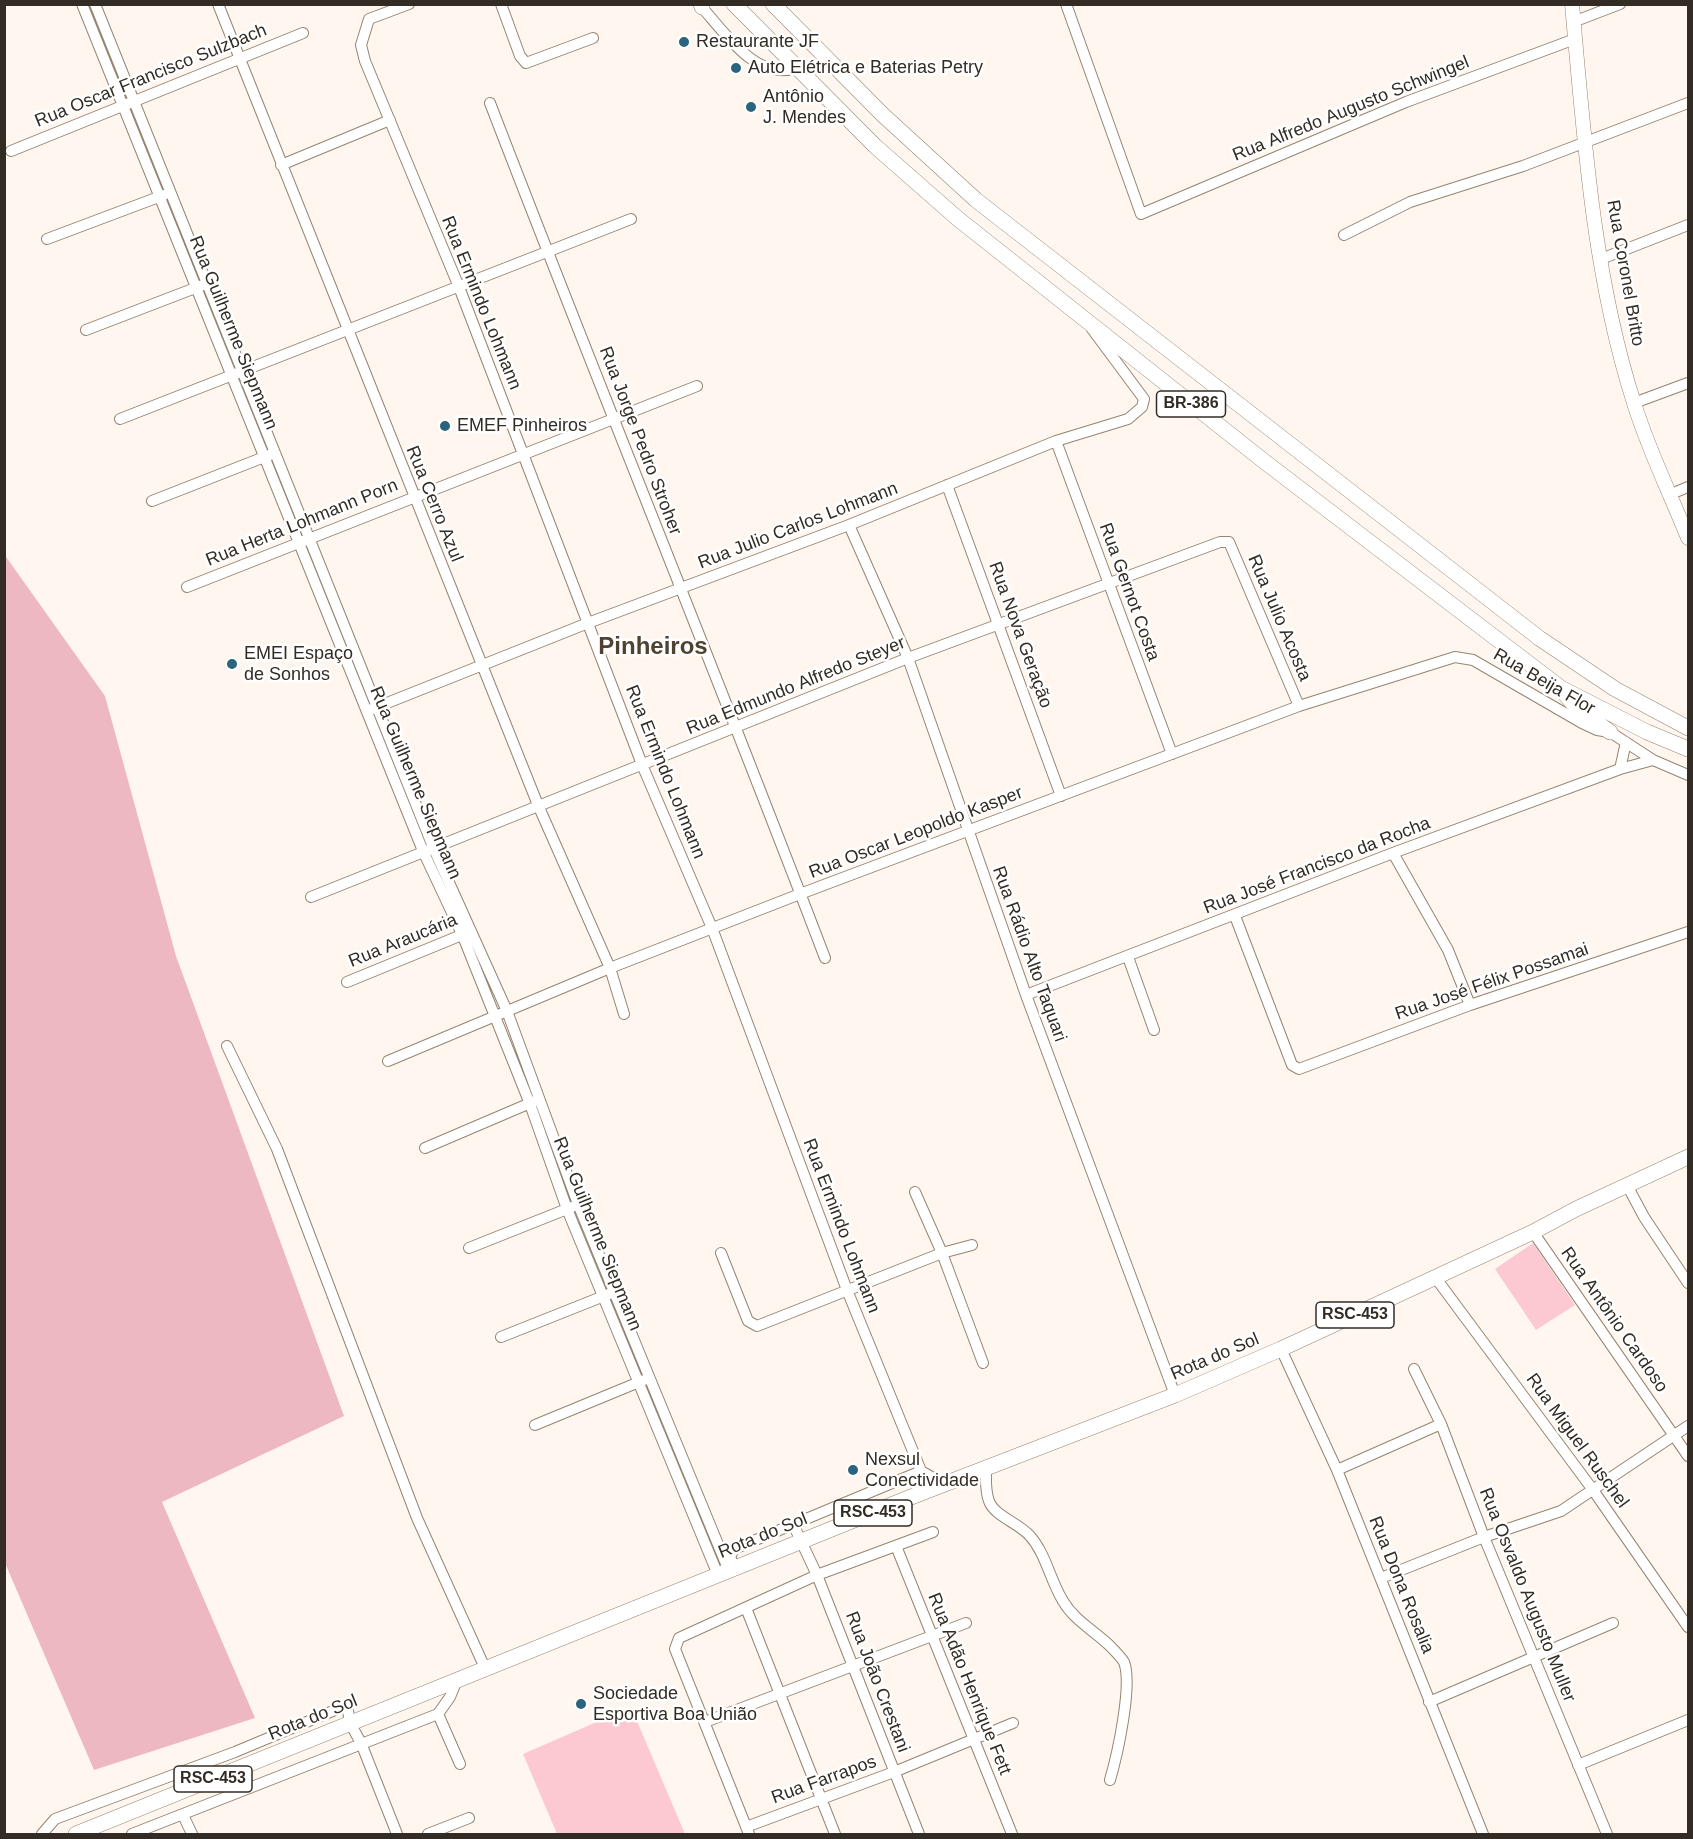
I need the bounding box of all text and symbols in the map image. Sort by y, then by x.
street label: Rua Oscar Francisco Sulzbach [32,20,270,132]
place label: Restaurante JF [696,31,819,53]
marker: Restaurante JF [677,35,691,49]
street label: Rua Alfredo Augusto Schwingel [1230,52,1472,166]
place label: Auto Elétrica e Baterias Petry [748,57,983,79]
marker: Auto Elétrica e Baterias Petry [729,61,743,75]
place label: Antônio J. Mendes [763,86,846,128]
marker: Antônio J. Mendes [744,100,758,114]
street label: Rua Coronel Britto [1602,198,1648,348]
street label: Rua Ermindo Lohmann [436,213,526,393]
street label: Rua Guilherme Siepmann [184,233,282,433]
street label: Rua Jorge Pedro Stroher [594,344,686,538]
road number: BR-386 [1156,391,1226,417]
place label: EMEF Pinheiros [457,415,587,437]
marker: EMEF Pinheiros [438,419,452,433]
street label: Rua Cerro Azul [401,443,467,565]
street label: Rua Herta Lohmann Porn [203,475,401,571]
street label: Rua Julio Carlos Lohmann [695,478,901,574]
street label: Rua Gernot Costa [1094,520,1164,664]
street label: Rua Julio Acosta [1243,552,1315,684]
street label: Rua Nova Geração [984,559,1056,711]
street label: Rua Edmundo Alfredo Steyer [683,632,909,740]
district label: Pinheiros [598,633,708,661]
place label: EMEI Espaço de Sonhos [244,643,353,686]
street label: Rua Beija Flor [1489,644,1599,720]
marker: EMEI Espaço de Sonhos [225,657,239,671]
street label: Rua Ermindo Lohmann [620,682,710,862]
street label: Rua Guilherme Siepmann [365,683,465,883]
street label: Rua Oscar Leopoldo Kasper [806,782,1026,884]
street label: Rua José Francisco da Rocha [1201,813,1433,919]
street label: Rua Rádio Alto Taquari [987,863,1071,1045]
street label: Rua Araucária [346,909,460,973]
street label: Rua José Félix Possamai [1392,939,1592,1025]
street label: Rua Guilherme Siepmann [548,1134,646,1334]
street label: Rua Ermindo Lohmann [798,1136,884,1316]
street label: Rua Antônio Cardoso [1556,1243,1672,1397]
road number: RSC-453 [1316,1302,1394,1328]
street label: Rota do Sol [1167,1329,1263,1385]
street label: Rua Miguel Ruschel [1521,1369,1633,1513]
place label: Nexsul Conectividade [865,1449,979,1492]
marker: Nexsul Conectividade [846,1463,860,1477]
street label: Rua Osvaldo Augusto Muller [1474,1485,1580,1705]
road number: RSC-453 [834,1500,912,1526]
street label: Rota do Sol [715,1508,811,1564]
street label: Rua Dona Rosalia [1364,1513,1438,1657]
street label: Rua Adão Henrique Fett [923,1590,1015,1778]
street label: Rua João Crestani [840,1609,914,1755]
place label: Sociedade Esportiva Boa União [593,1683,757,1726]
street label: Rota do Sol [265,1690,361,1746]
marker: Sociedade Esportiva Boa União [574,1697,588,1711]
street label: Rua Farrapos [769,1751,879,1809]
road number: RSC-453 [174,1766,252,1792]

